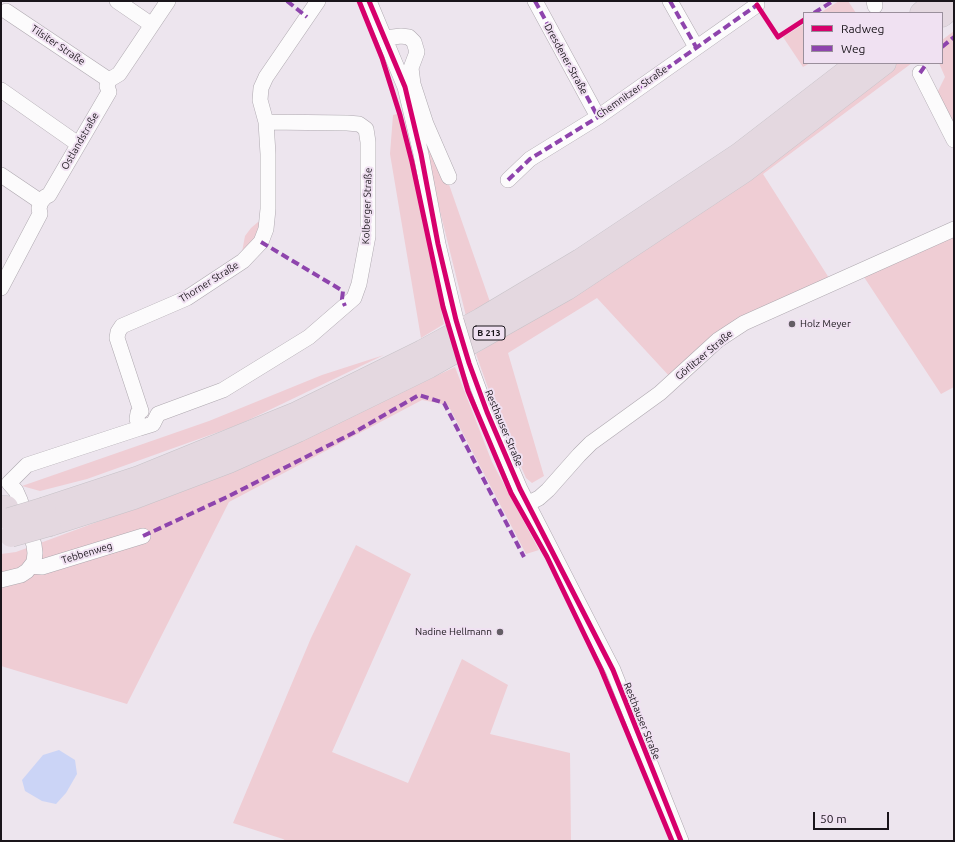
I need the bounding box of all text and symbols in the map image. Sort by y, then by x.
legend [803,12,943,64]
street label: Tilsiter Straße [29,22,87,68]
street label: Dresdener Straße [542,22,590,96]
text: Radweg [841,22,884,35]
text: Weg [841,42,865,55]
street label: Chemnitzer Straße [594,63,670,121]
street label: Ostlandstraße [59,110,101,172]
street label: Kolberger Straße [360,168,374,244]
street label: Thorner Straße [177,259,241,305]
place label: Holz Meyer [800,318,851,330]
marker: Holz Meyer [787,319,797,329]
road number: B 213 [473,326,505,340]
street label: Görlitzer Straße [673,328,735,382]
street label: Resthauser Straße [482,388,526,468]
street label: Tebbenweg [60,540,114,566]
place label: Nadine Hellmann [415,626,492,638]
marker: Nadine Hellmann [495,627,505,637]
street label: Resthauser Straße [621,681,663,761]
scale bar [815,804,891,830]
text: 50 m [820,812,847,825]

